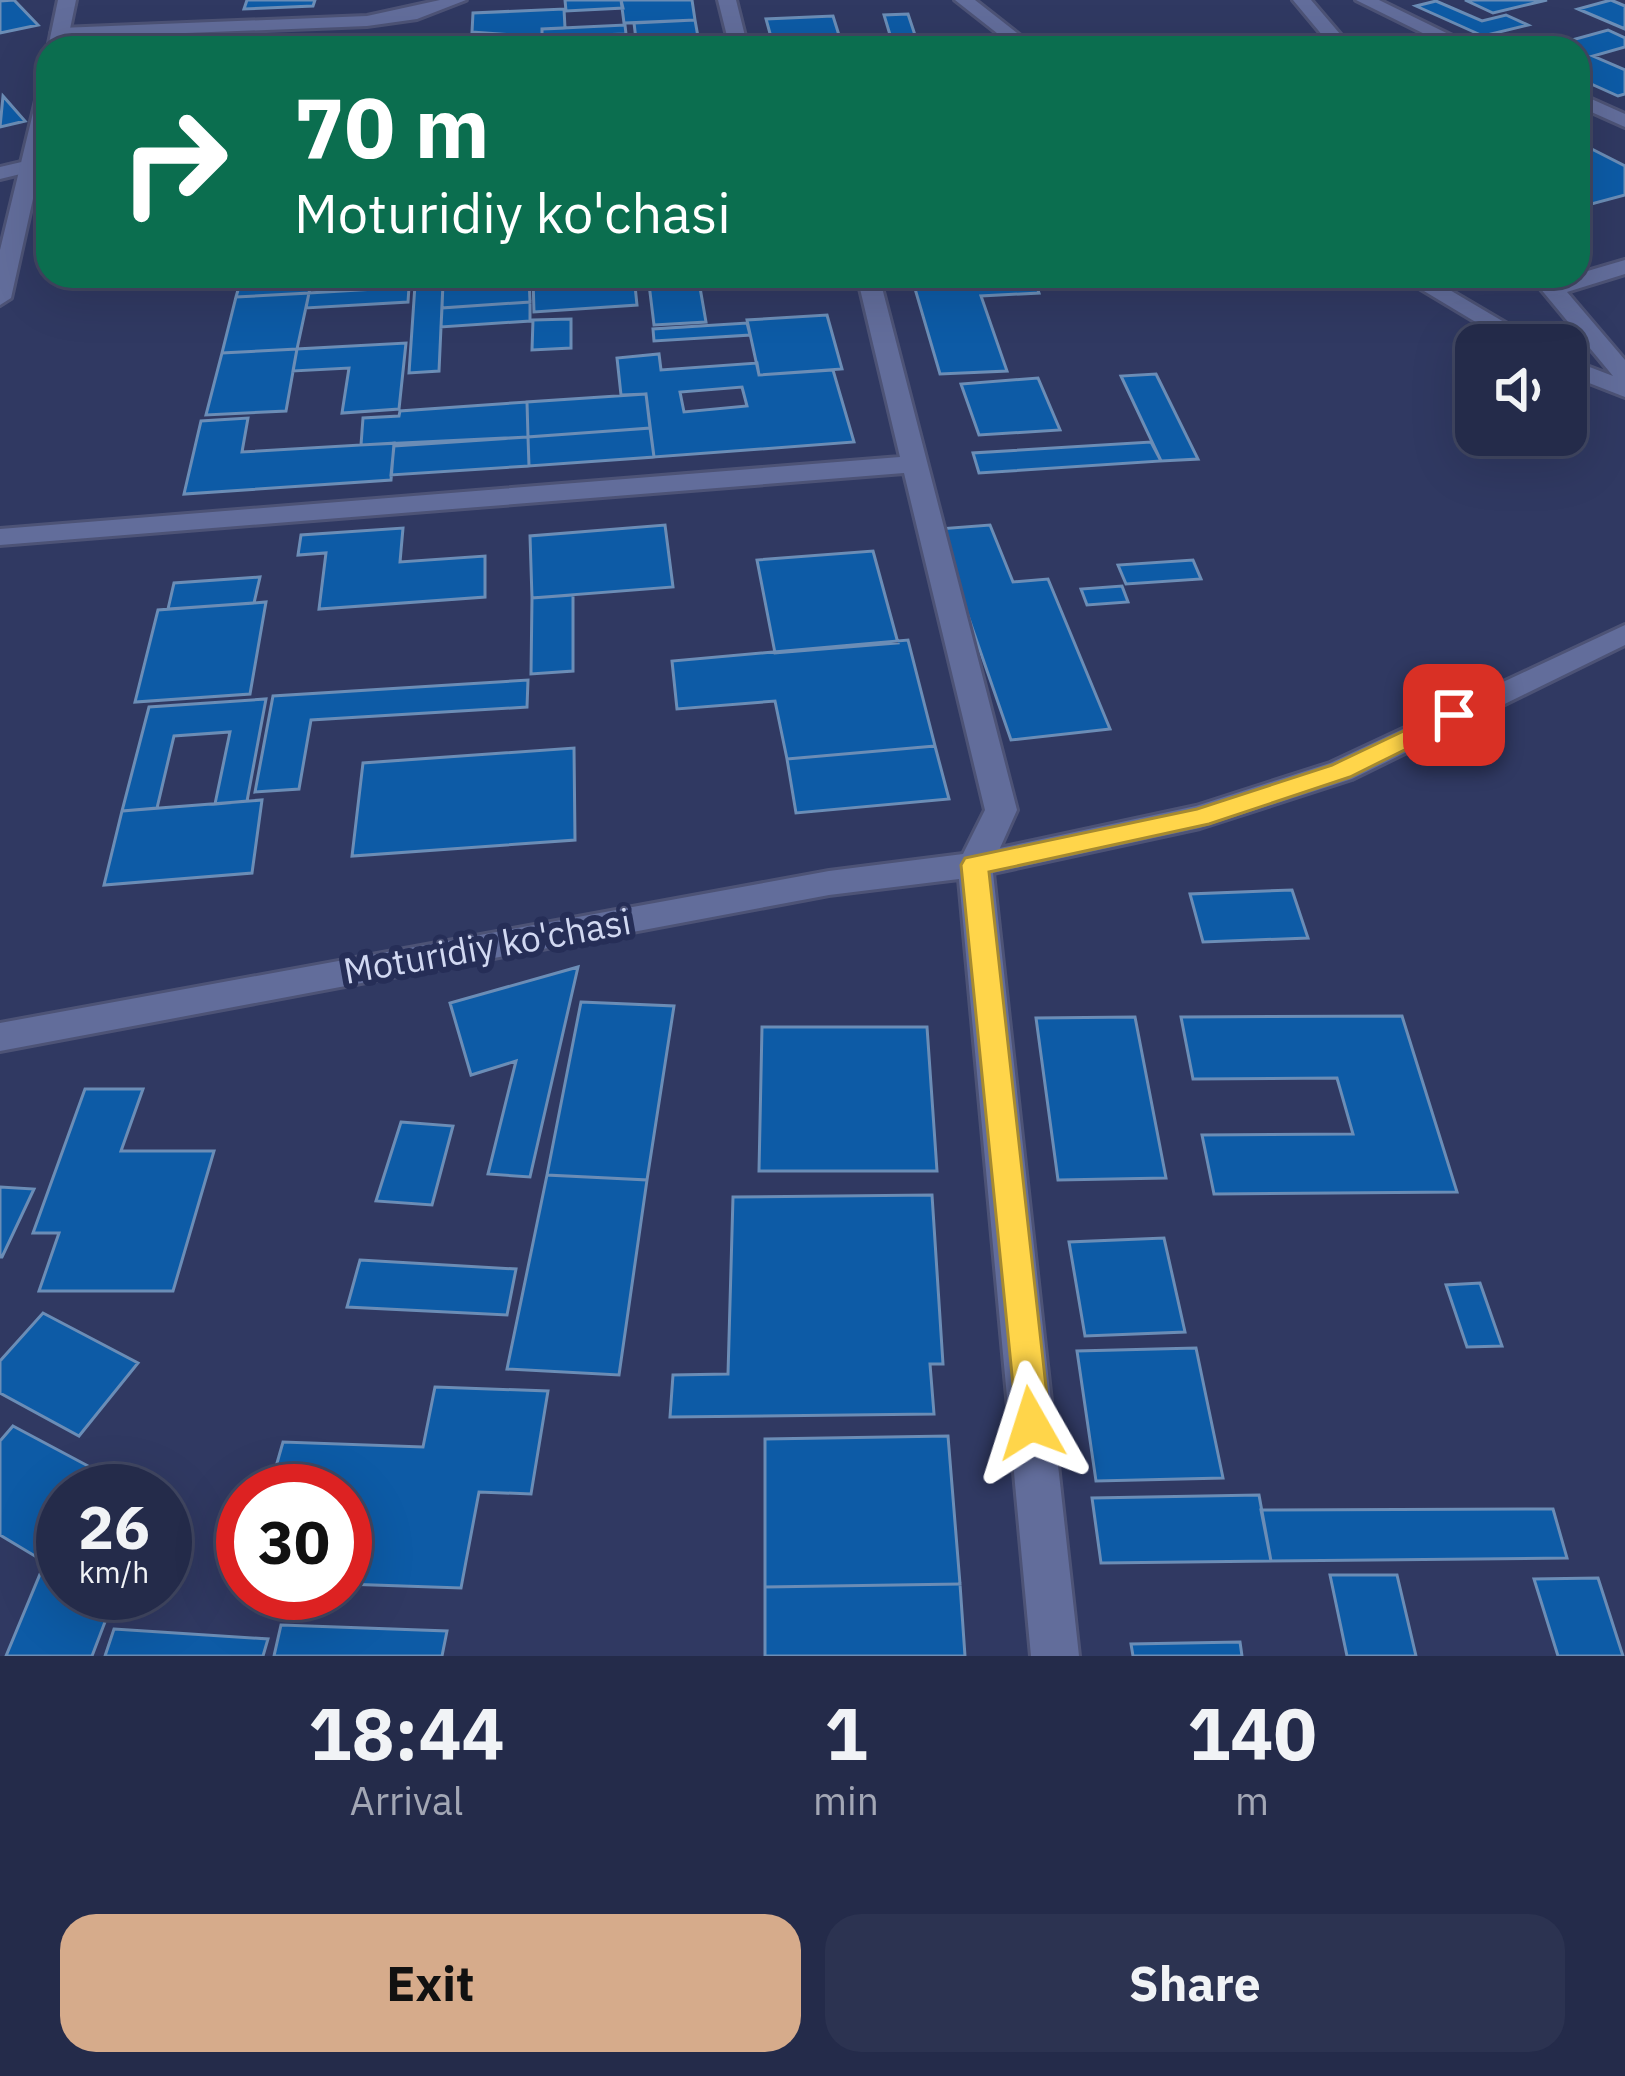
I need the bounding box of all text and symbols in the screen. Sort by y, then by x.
text: 70 m [294,72,490,181]
icon: right [96,84,252,240]
text: Moturidiy ko'chasi [294,178,731,248]
map controls [1455,324,1587,456]
button: sound [1455,324,1587,456]
pin [1403,664,1505,766]
icon: arrive [1421,682,1487,748]
street label: Moturidiy ko'chasi [339,897,634,994]
position arrow [968,1360,1094,1486]
speed limit sign: 30 [216,1464,372,1620]
text: 26 [78,1487,150,1566]
text: km/h [79,1552,149,1591]
text: 18:44 [308,1686,505,1780]
text: 1 [824,1686,868,1780]
text: 140 [1187,1686,1317,1780]
text: Arrival [350,1775,463,1826]
text: min [813,1775,879,1826]
text: m [1235,1775,1269,1826]
button: Exit [60,1914,801,2052]
button: Share [825,1914,1565,2052]

